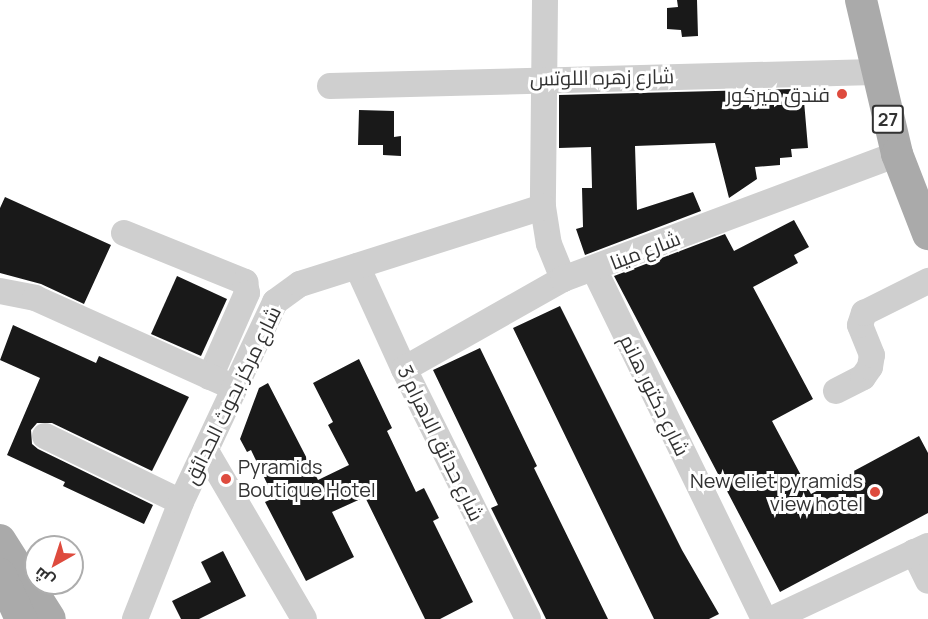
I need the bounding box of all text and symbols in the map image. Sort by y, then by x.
street label: شارع زهره اللوتس [530,64,674,90]
place label: فندق ميركور [726,82,830,106]
marker: فندق ميركور [835,87,849,101]
road number: 27 [872,104,904,134]
street label: شارع مينا [607,226,683,274]
street label: شارع مركز بحوث الحدائق [178,302,286,488]
street label: شارع دكتور هانم [615,330,695,460]
street label: شارع حدائق الاهرام 3 [393,361,489,525]
place label: Pyramids Boutique Hotel [238,455,376,502]
place label: New eliet pyramids view hotel [690,468,863,515]
marker: Pyramids Boutique Hotel [219,472,233,486]
marker: New eliet pyramids view hotel [868,485,882,499]
north arrow [24,535,84,595]
text: ش [29,562,59,592]

